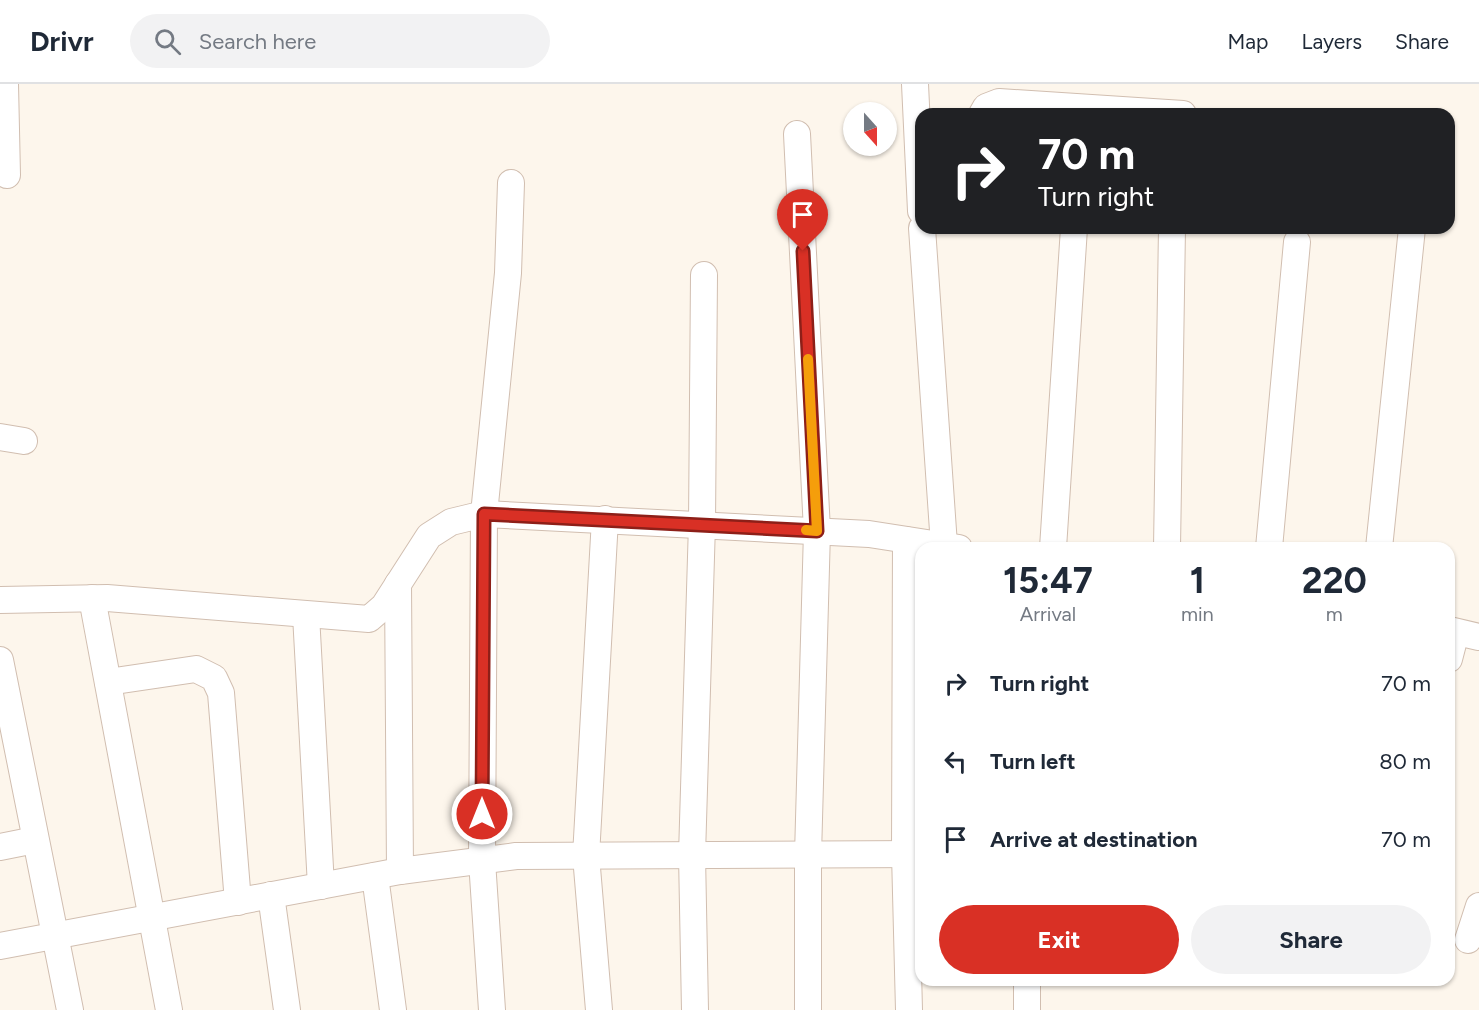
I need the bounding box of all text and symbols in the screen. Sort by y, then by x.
search box [130,14,550,68]
text: Drivr [30,24,94,58]
icon: search [151,25,184,58]
text: Search here [199,28,316,55]
text: Map [1228,29,1268,54]
text: Layers [1301,29,1362,54]
text: Share [1395,29,1449,54]
north arrow [843,102,897,156]
map controls [843,102,897,156]
text: 70 m [1038,129,1135,180]
icon: right [939,132,1017,210]
text: Turn right [1038,180,1154,213]
pin [777,189,828,251]
icon: arrive [786,198,819,231]
text: 15:47 [1003,559,1093,602]
text: 1 [1190,559,1205,602]
text: 220 [1302,559,1367,602]
text: Arrival [1020,602,1076,626]
text: min [1181,602,1214,626]
text: m [1326,602,1343,626]
icon: right [939,667,972,700]
text: Turn right [990,670,1089,697]
text: 70 m [1381,670,1431,697]
icon: left [939,745,972,778]
text: Turn left [990,748,1076,775]
text: 80 m [1379,748,1431,775]
position arrow [450,782,514,846]
icon: arrive [939,823,972,856]
text: Arrive at destination [990,826,1198,853]
text: 70 m [1381,826,1431,853]
button: Exit [939,905,1179,974]
button: Share [1191,905,1431,974]

